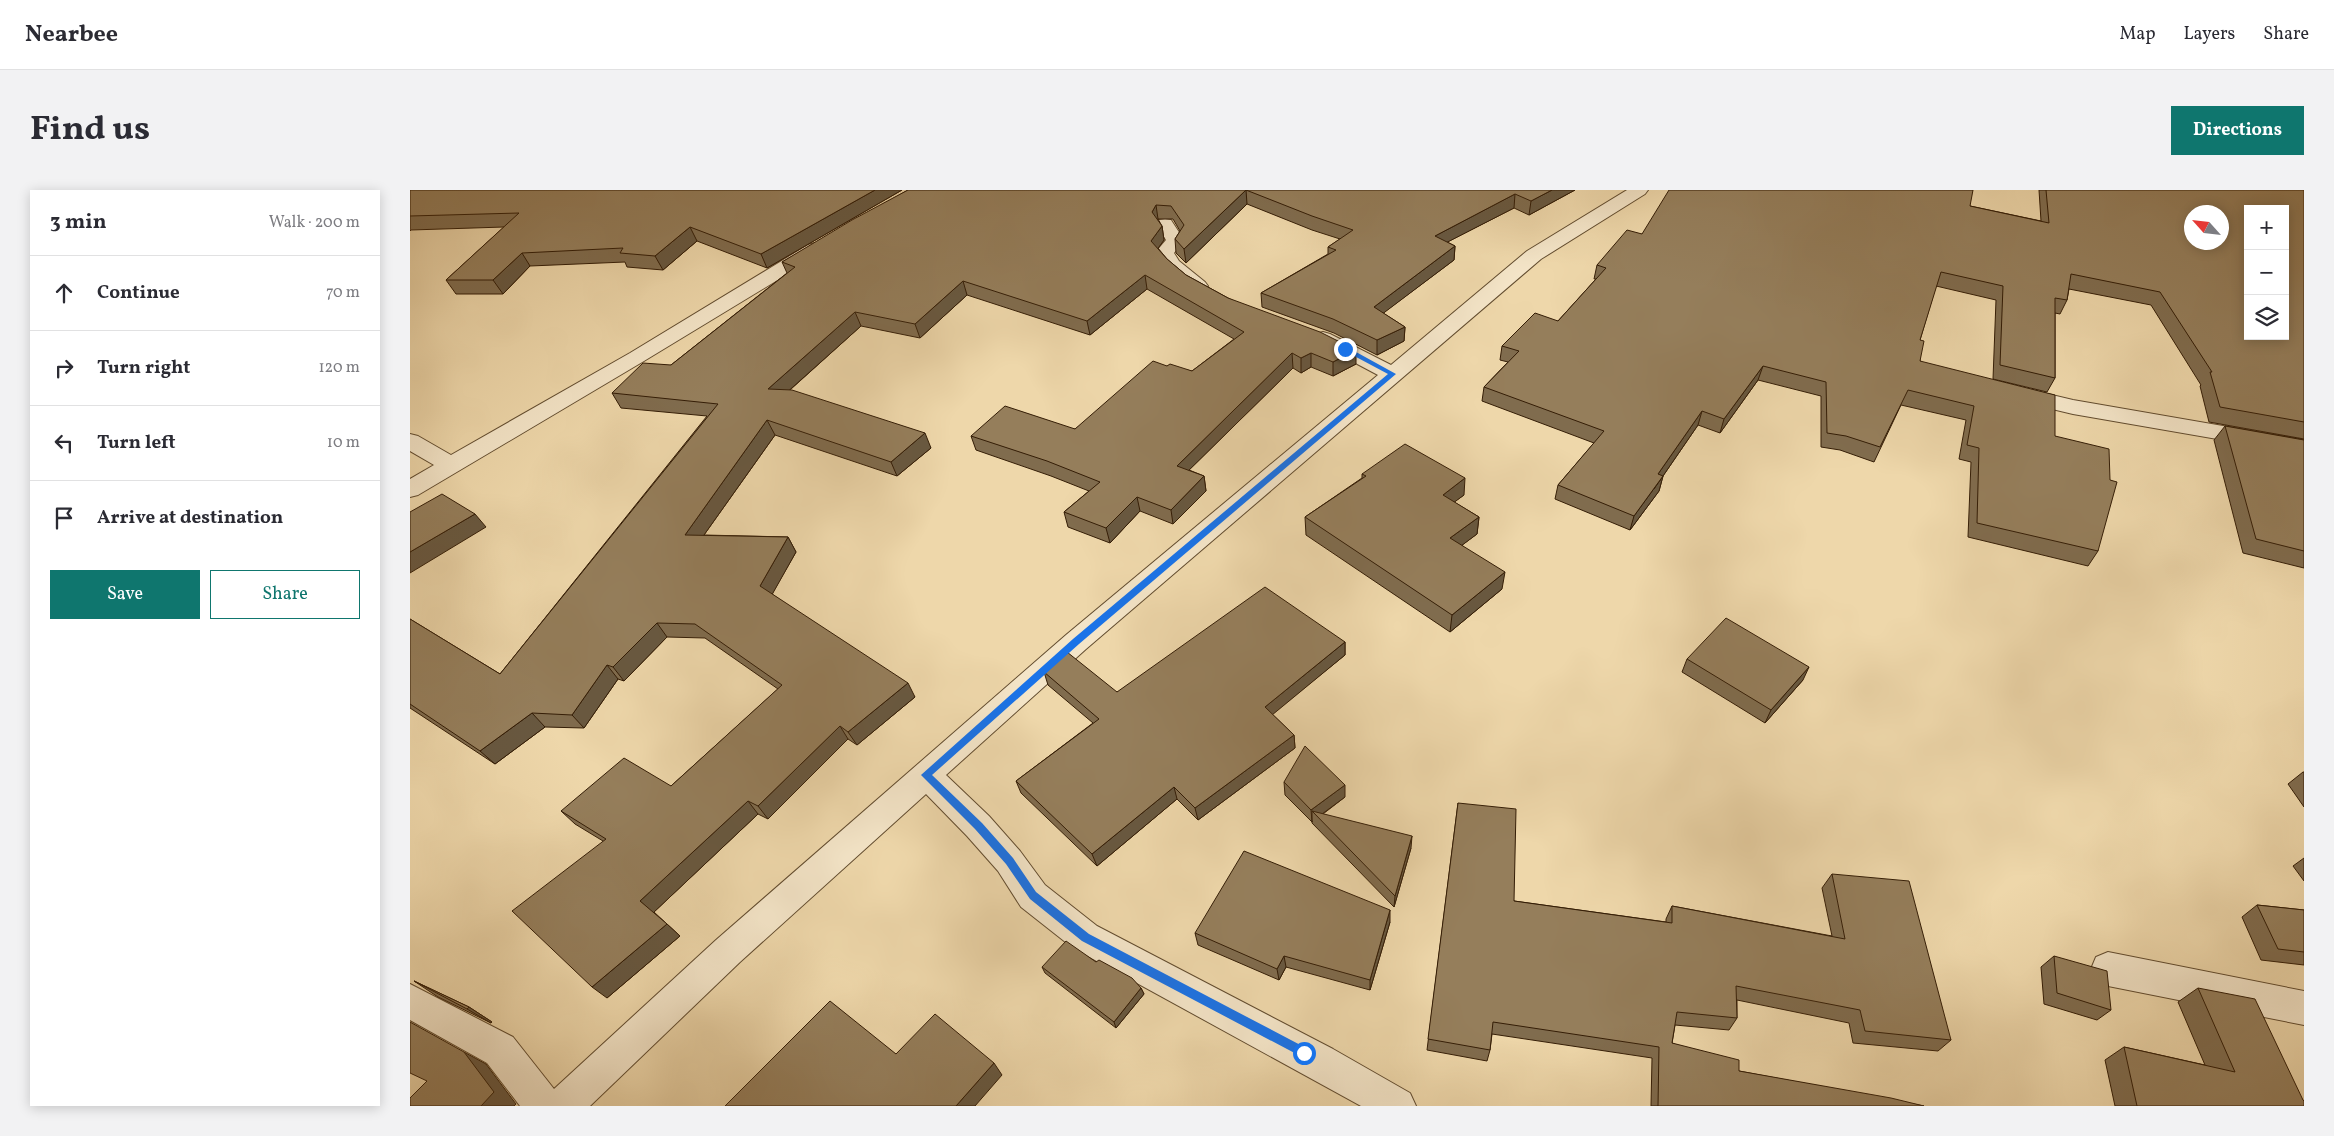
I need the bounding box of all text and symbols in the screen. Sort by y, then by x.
text: Nearbee [25,18,118,52]
text: Map [2119,22,2155,47]
text: Layers [2183,22,2235,47]
text: Share [2263,22,2309,47]
text: Find us [30,106,150,154]
button: Directions [2171,106,2304,155]
north arrow [2184,205,2229,250]
map controls [2244,205,2289,340]
button: + [2244,205,2289,250]
text: 3 min [50,208,106,237]
text: Walk · 200 m [269,212,360,234]
button: − [2244,250,2289,295]
icon: ahead [50,279,78,307]
text: Continue [97,280,180,306]
text: 70 m [326,282,360,304]
button: layers [2244,295,2289,340]
route end [1334,338,1357,361]
icon: right [50,354,78,382]
text: Turn right [97,355,190,381]
text: 120 m [318,357,360,379]
icon: left [50,429,78,457]
text: Turn left [97,430,176,456]
text: 10 m [327,432,360,454]
icon: arrive [50,504,78,532]
text: Arrive at destination [97,505,283,531]
button: Save [50,570,200,619]
button: Share [210,570,360,619]
route start [1293,1042,1316,1065]

